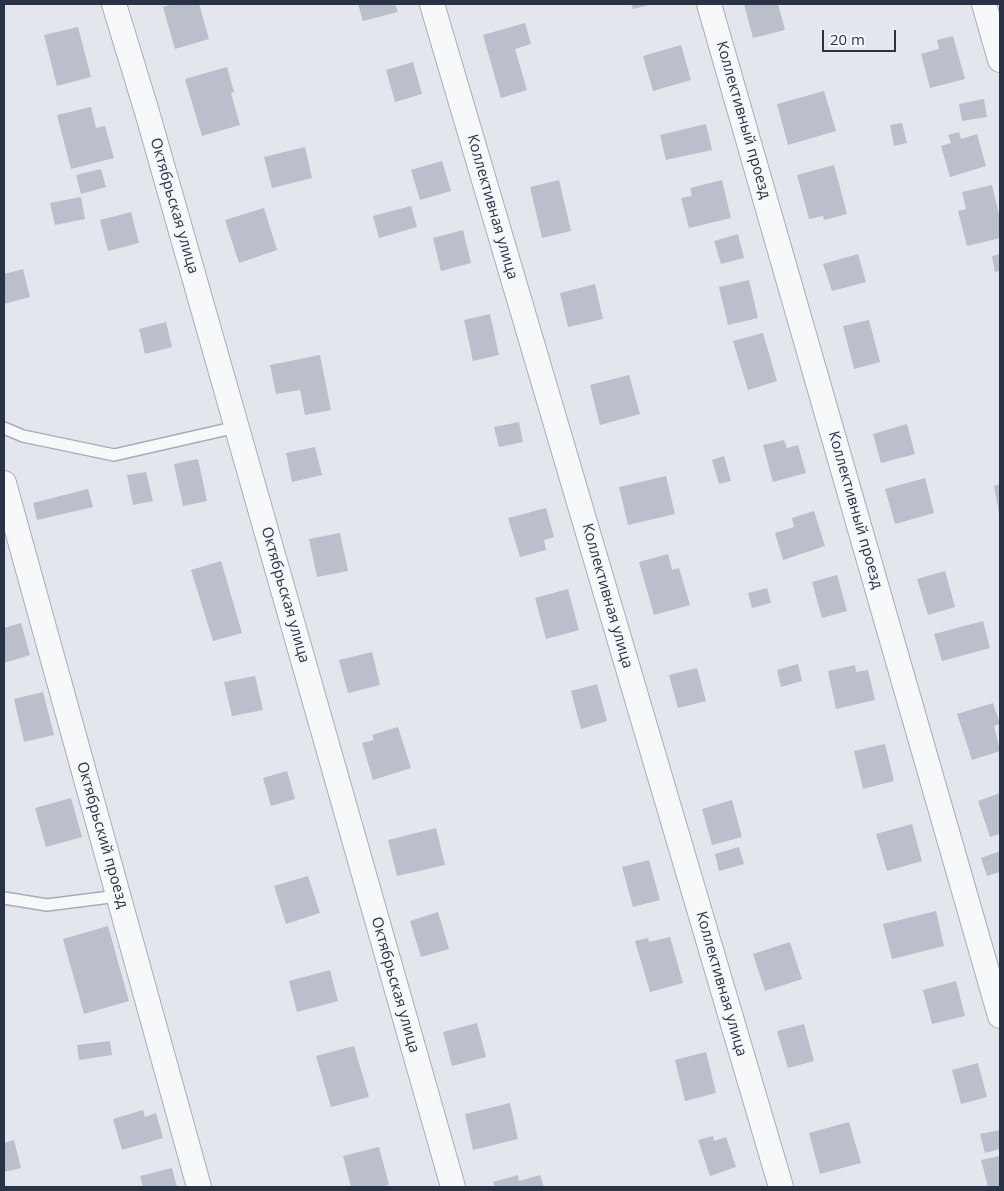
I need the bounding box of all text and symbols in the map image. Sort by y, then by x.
scale bar [824,20,898,52]
text: 20 m [830,29,865,49]
street label: Коллективный проезд [712,39,774,201]
street label: Коллективная улица [463,132,521,282]
street label: Октябрьская улица [146,136,202,276]
street label: Коллективный проезд [824,429,886,591]
street label: Коллективная улица [578,521,636,671]
street label: Октябрьская улица [257,525,313,665]
street label: Октябрьский проезд [72,760,132,910]
street label: Коллективная улица [692,909,750,1059]
street label: Октябрьская улица [367,915,423,1055]

